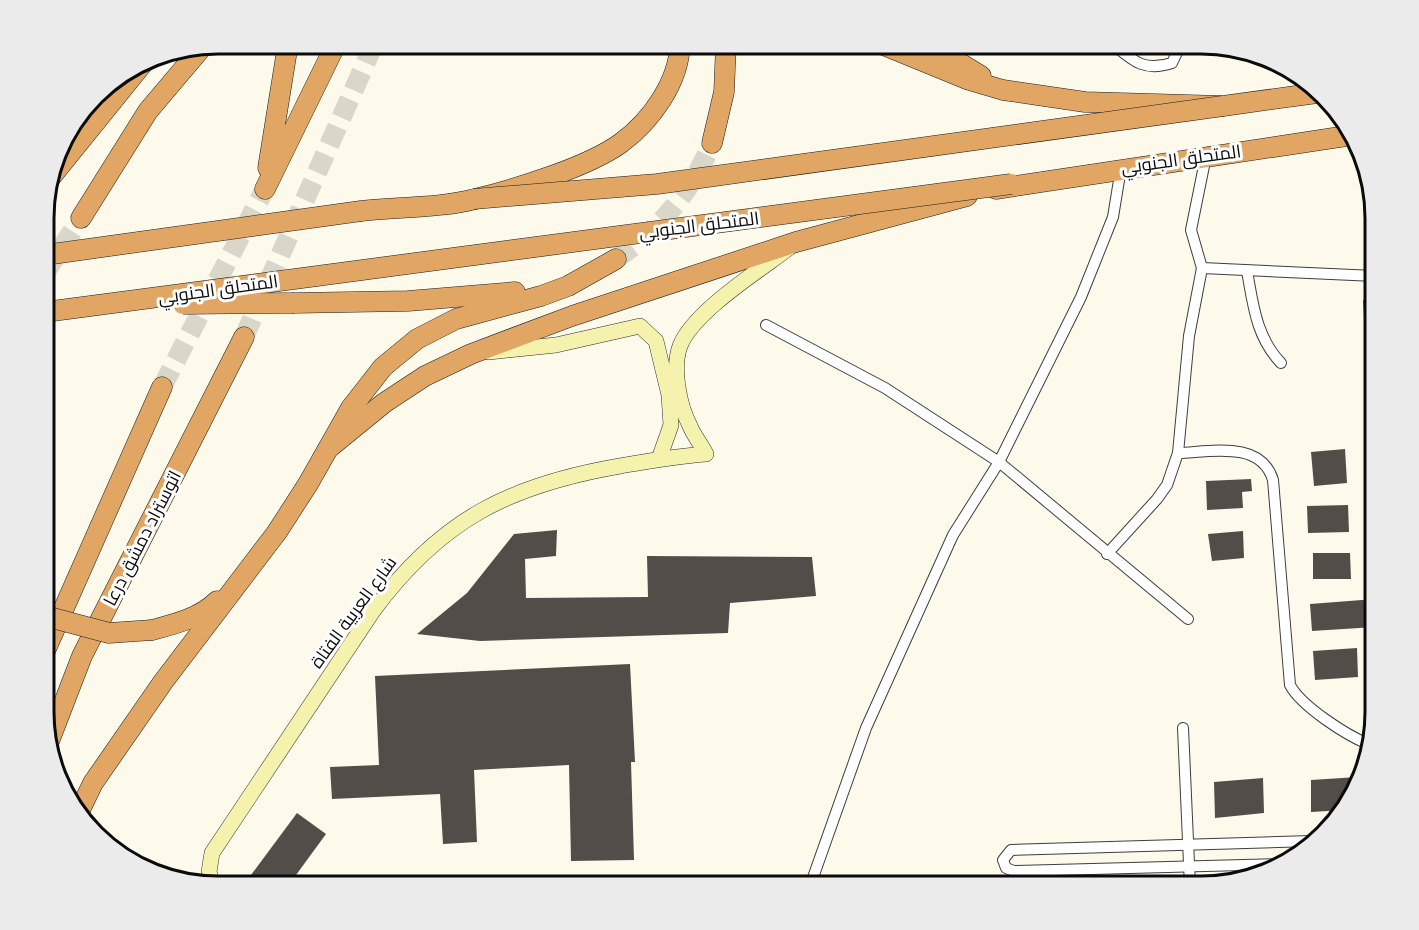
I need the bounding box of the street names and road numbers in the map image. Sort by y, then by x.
street label: المتحلق الجنوبي [1120,139,1243,182]
street label: المتحلق الجنوبي [638,206,761,247]
street label: المتحلق الجنوبي [157,269,280,312]
street label: اتوستراد دمشق درعا [98,467,187,610]
street label: شارع العربية الفتاة [305,552,402,673]

